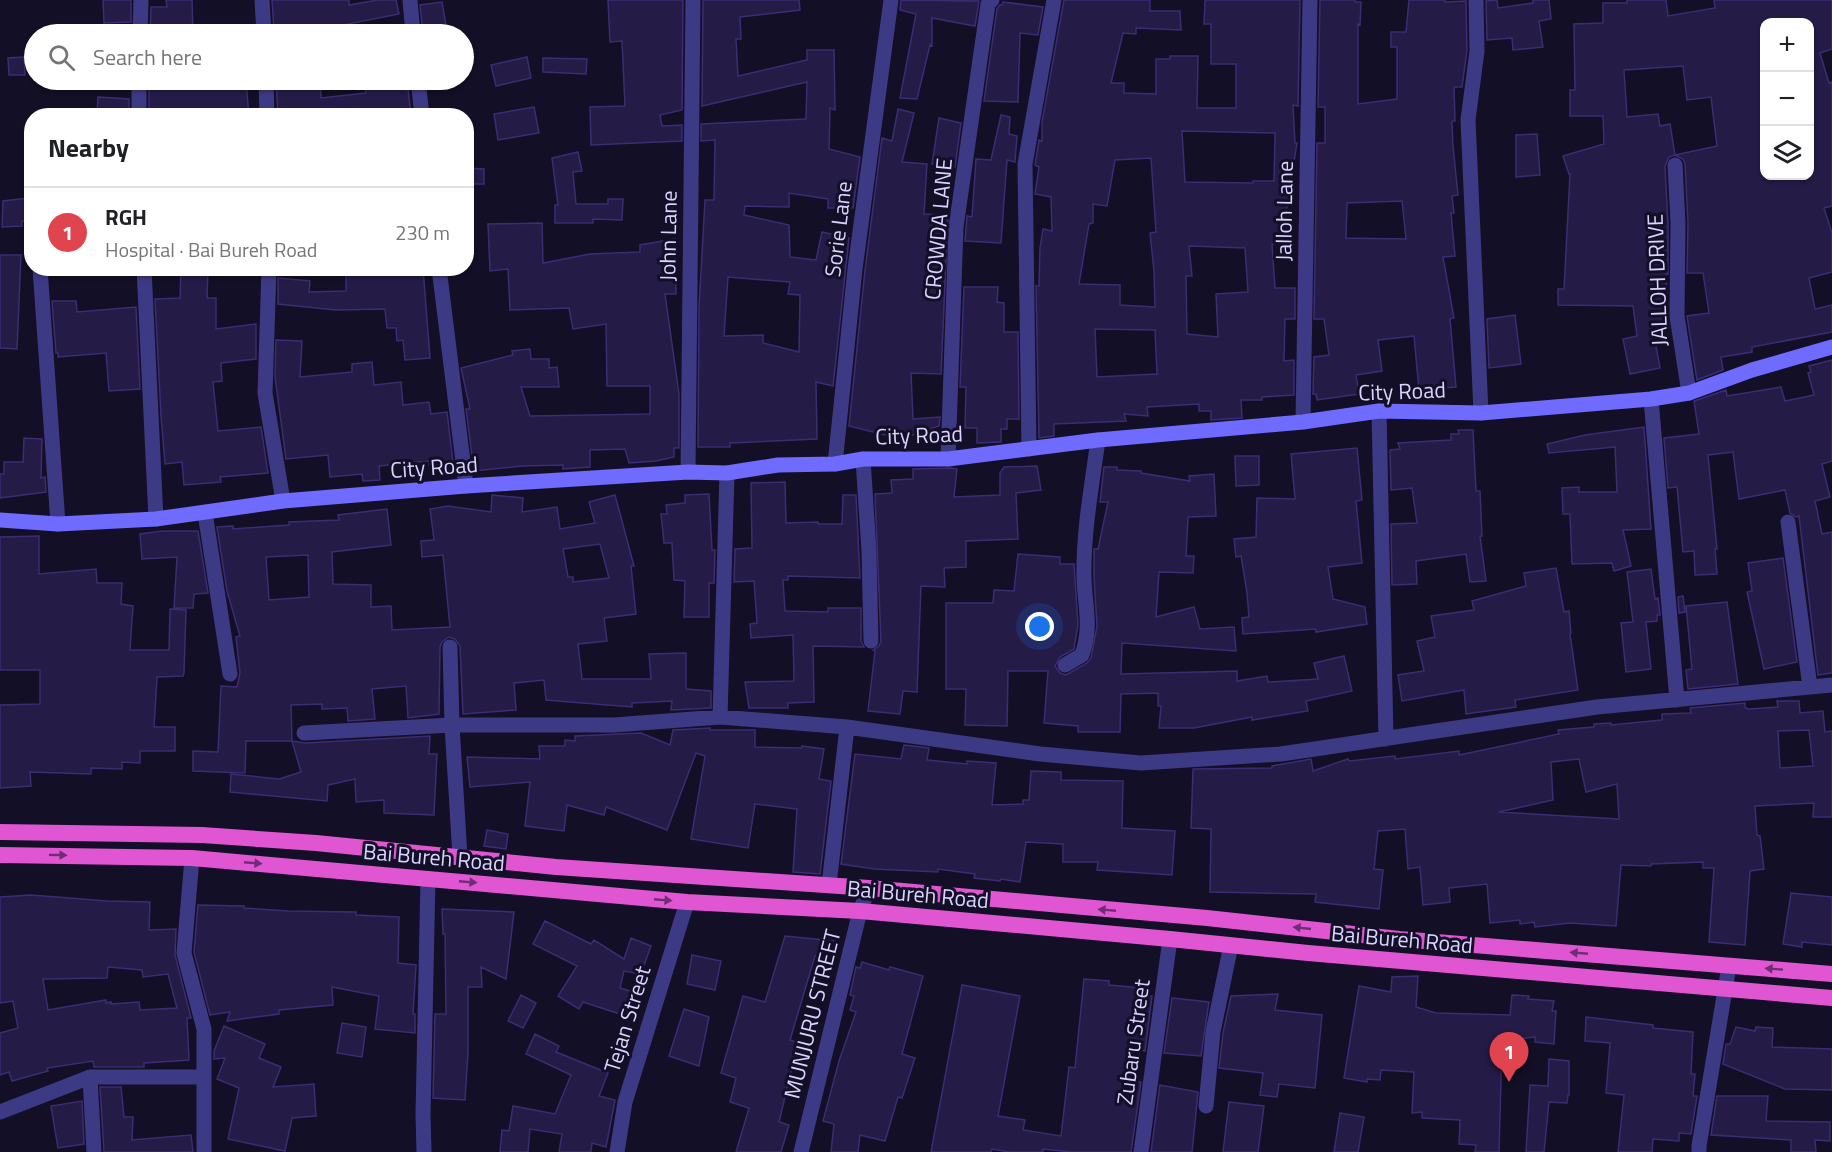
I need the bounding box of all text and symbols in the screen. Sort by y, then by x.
map controls [1760,18,1814,180]
button: + [1760,18,1814,72]
search box [24,24,474,90]
text: Search here [93,40,202,74]
icon: search [45,41,78,74]
button: − [1760,72,1814,126]
button: layers [1760,126,1814,180]
text: Nearby [48,128,129,167]
street label: CROWDA LANE [915,157,961,301]
street label: Jalloh Lane [1266,161,1302,261]
street label: Sorie Lane [815,179,861,279]
street label: John Lane [650,190,686,282]
text: RGH [105,200,147,234]
street label: JALLOH DRIVE [1638,213,1676,347]
text: 1 [62,217,73,248]
text: 230 m [395,217,450,248]
text: Hospital · Bai Bureh Road [105,234,317,265]
street label: City Road [1358,372,1446,410]
street label: City Road [875,416,963,454]
street label: City Road [389,447,479,487]
your location [1025,612,1054,641]
street label: Bai Bureh Road [362,834,506,880]
one-way arrow [49,850,68,860]
one-way arrow [244,858,263,868]
street label: Bai Bureh Road [846,871,990,917]
one-way arrow [459,877,478,887]
one-way arrow [653,895,672,905]
one-way arrow [1098,905,1117,915]
street label: Bai Bureh Road [1330,916,1474,962]
one-way arrow [1292,923,1311,933]
street label: MUNJURU STREET [775,925,850,1102]
one-way arrow [1570,948,1589,958]
street label: Tejan Street [595,961,659,1077]
one-way arrow [1764,964,1783,974]
street label: Zubaru Street [1107,977,1159,1107]
pin: 1 [1490,1032,1528,1082]

